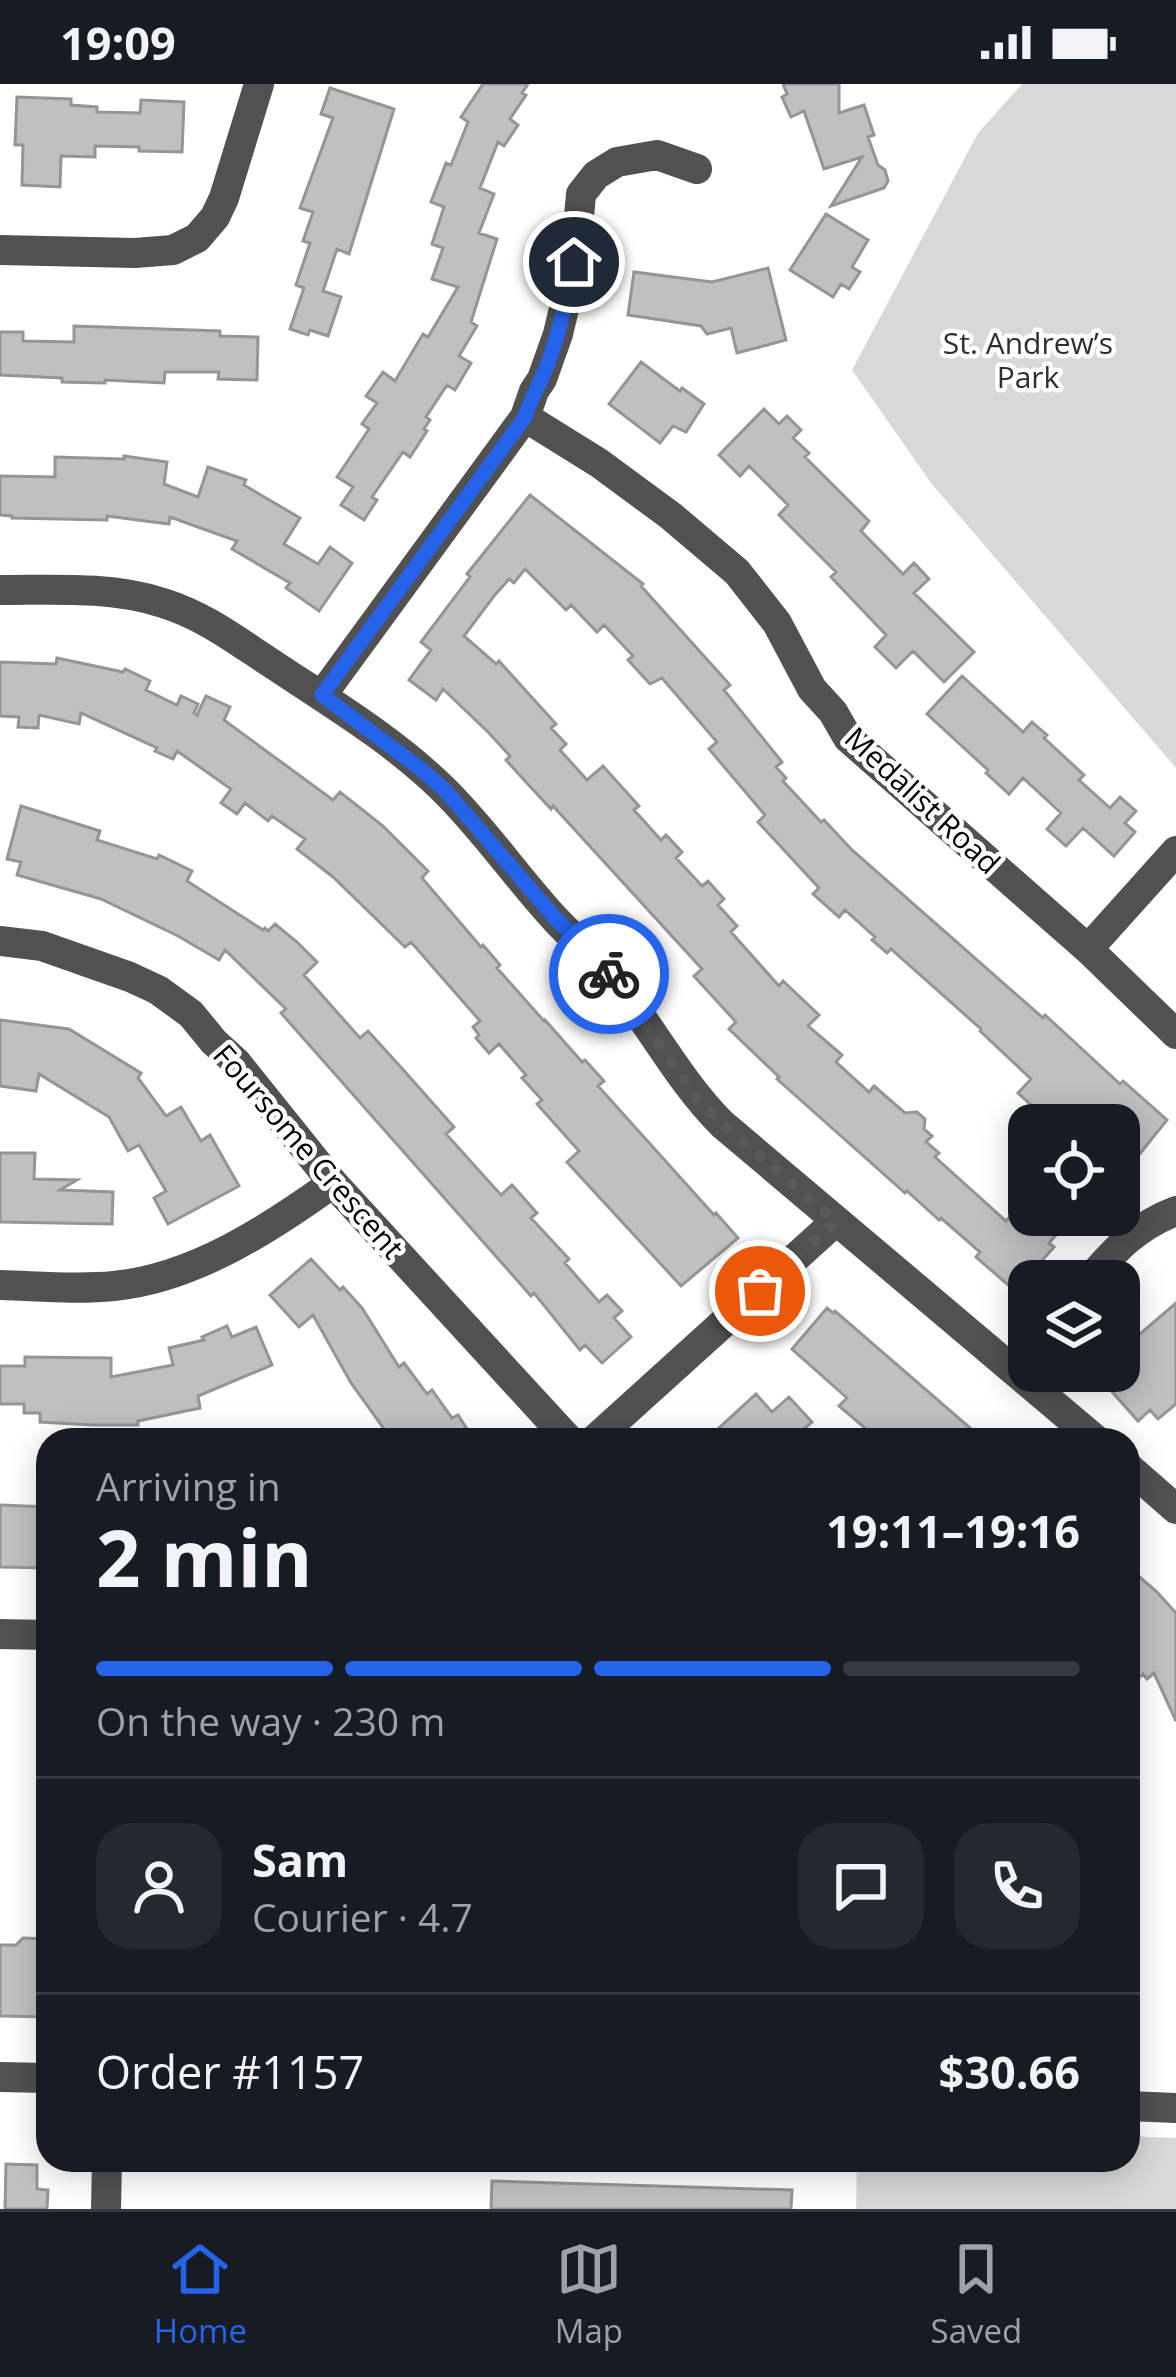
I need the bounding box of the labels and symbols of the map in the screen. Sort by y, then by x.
pin [523,211,625,313]
park label: St. Andrew’s Park [943,322,1113,397]
street label: Medalist Road [836,717,1010,883]
courier [549,914,669,1034]
street label: Foursome Crescent [204,1035,414,1267]
pin [709,1240,811,1342]

